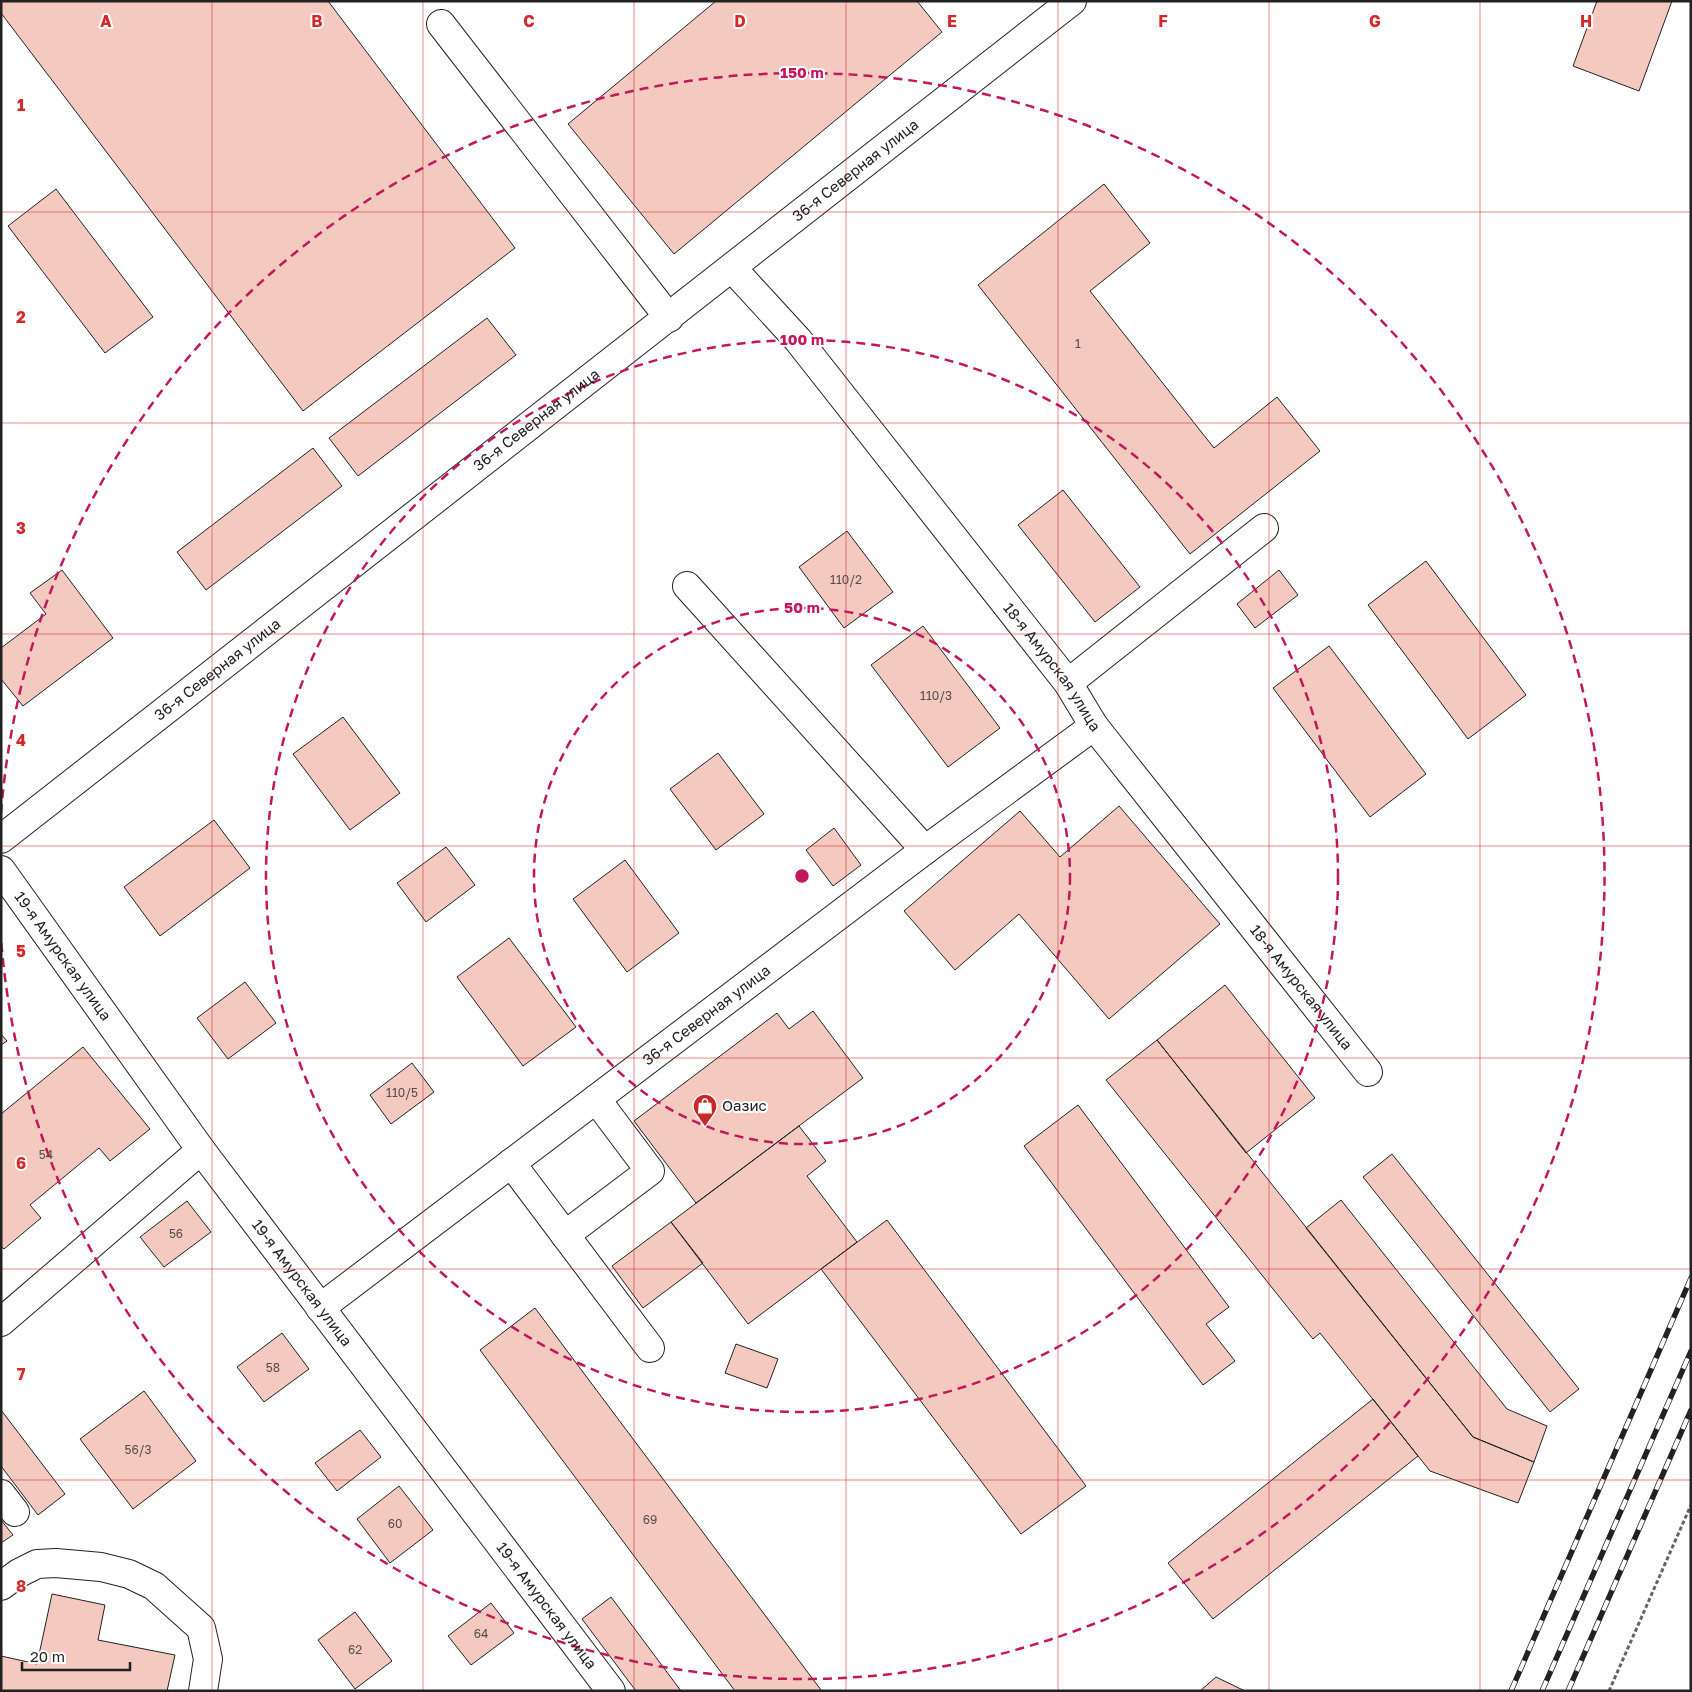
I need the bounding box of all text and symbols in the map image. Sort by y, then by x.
text: A [100,11,112,31]
text: B [311,11,323,31]
text: C [523,11,535,31]
text: D [734,11,746,31]
text: E [947,11,957,31]
text: F [1158,11,1168,31]
text: G [1369,11,1381,31]
text: H [1580,11,1592,31]
text: 150 m [780,63,824,81]
text: 1 [17,95,25,115]
street label: 36-я Северная улица [788,115,922,225]
text: 2 [16,307,26,327]
text: 100 m [780,330,824,348]
house number: 1 [1075,336,1081,351]
street label: 36-я Северная улица [469,364,603,474]
text: 3 [16,518,26,538]
house number: 110/2 [830,572,862,587]
text: 50 m [784,598,820,616]
street label: 18-я Амурская улица [1000,599,1105,735]
street label: 36-я Северная улица [150,614,284,724]
house number: 110/3 [920,688,952,703]
text: 4 [16,730,26,750]
centre of rings [793,867,811,885]
street label: 19-я Амурская улица [11,888,116,1024]
street label: 18-я Амурская улица [1247,921,1357,1053]
text: 5 [16,941,26,961]
street label: 36-я Северная улица [639,960,773,1068]
house number: 110/5 [386,1085,418,1100]
shop icon: Оазис [692,1093,718,1127]
place label: Оазис [722,1096,767,1114]
house number: 54 [39,1147,53,1162]
text: 6 [16,1153,26,1173]
street label: 19-я Амурская улица [249,1215,356,1349]
house number: 56 [169,1226,183,1241]
house number: 58 [266,1360,280,1375]
text: 7 [17,1364,26,1384]
house number: 56/3 [124,1442,152,1457]
house number: 69 [643,1512,657,1527]
house number: 60 [388,1516,402,1531]
street label: 19-я Амурская улица [493,1538,601,1672]
text: 8 [16,1576,26,1596]
house number: 64 [474,1626,488,1641]
scale bar [22,1640,130,1672]
house number: 62 [348,1642,362,1657]
text: 20 m [30,1647,65,1665]

